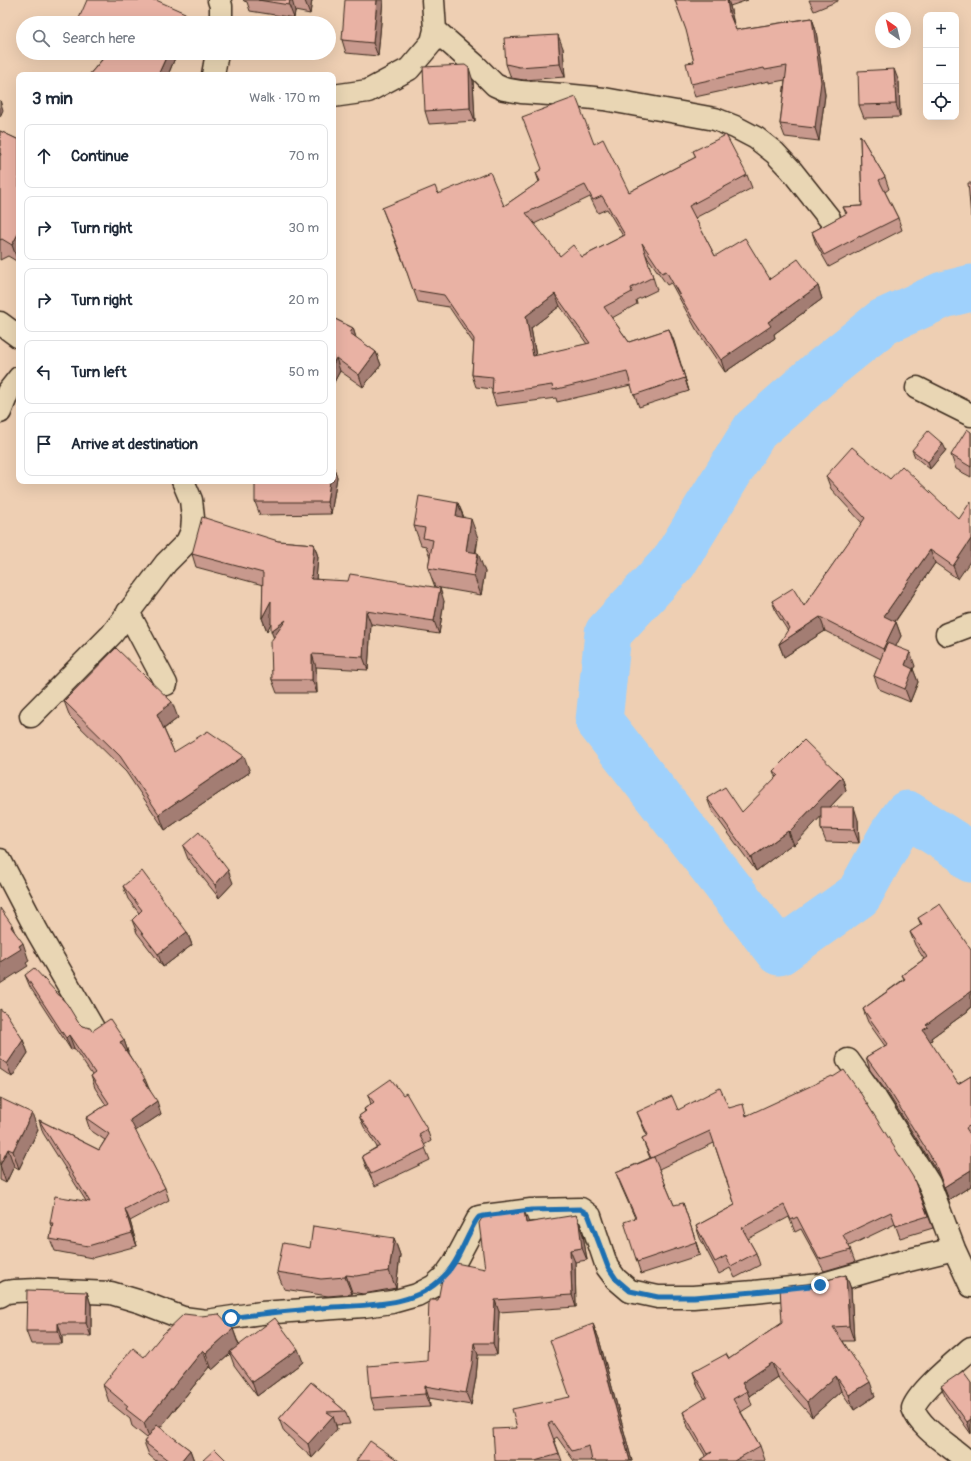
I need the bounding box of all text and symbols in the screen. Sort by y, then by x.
north arrow [875,12,911,48]
map controls [923,12,959,120]
button: + [923,12,959,48]
search box [16,16,336,60]
icon: search [30,27,52,49]
text: Search here [62,29,135,48]
button: − [923,48,959,84]
button: locate [923,84,959,120]
text: 3 min [32,88,73,109]
text: Walk · 170 m [249,90,320,106]
icon: ahead [33,145,55,167]
text: Continue [71,147,129,166]
text: 70 m [289,148,319,164]
icon: right [33,217,55,239]
text: Turn right [71,219,132,238]
text: 30 m [289,220,319,236]
icon: right [33,289,55,311]
text: Turn right [71,291,132,310]
text: 20 m [288,292,319,308]
icon: left [33,361,55,383]
text: Turn left [71,363,127,382]
text: 50 m [289,364,319,380]
icon: arrive [33,433,55,455]
text: Arrive at destination [71,435,198,454]
route end [811,1276,829,1294]
route start [222,1309,240,1327]

